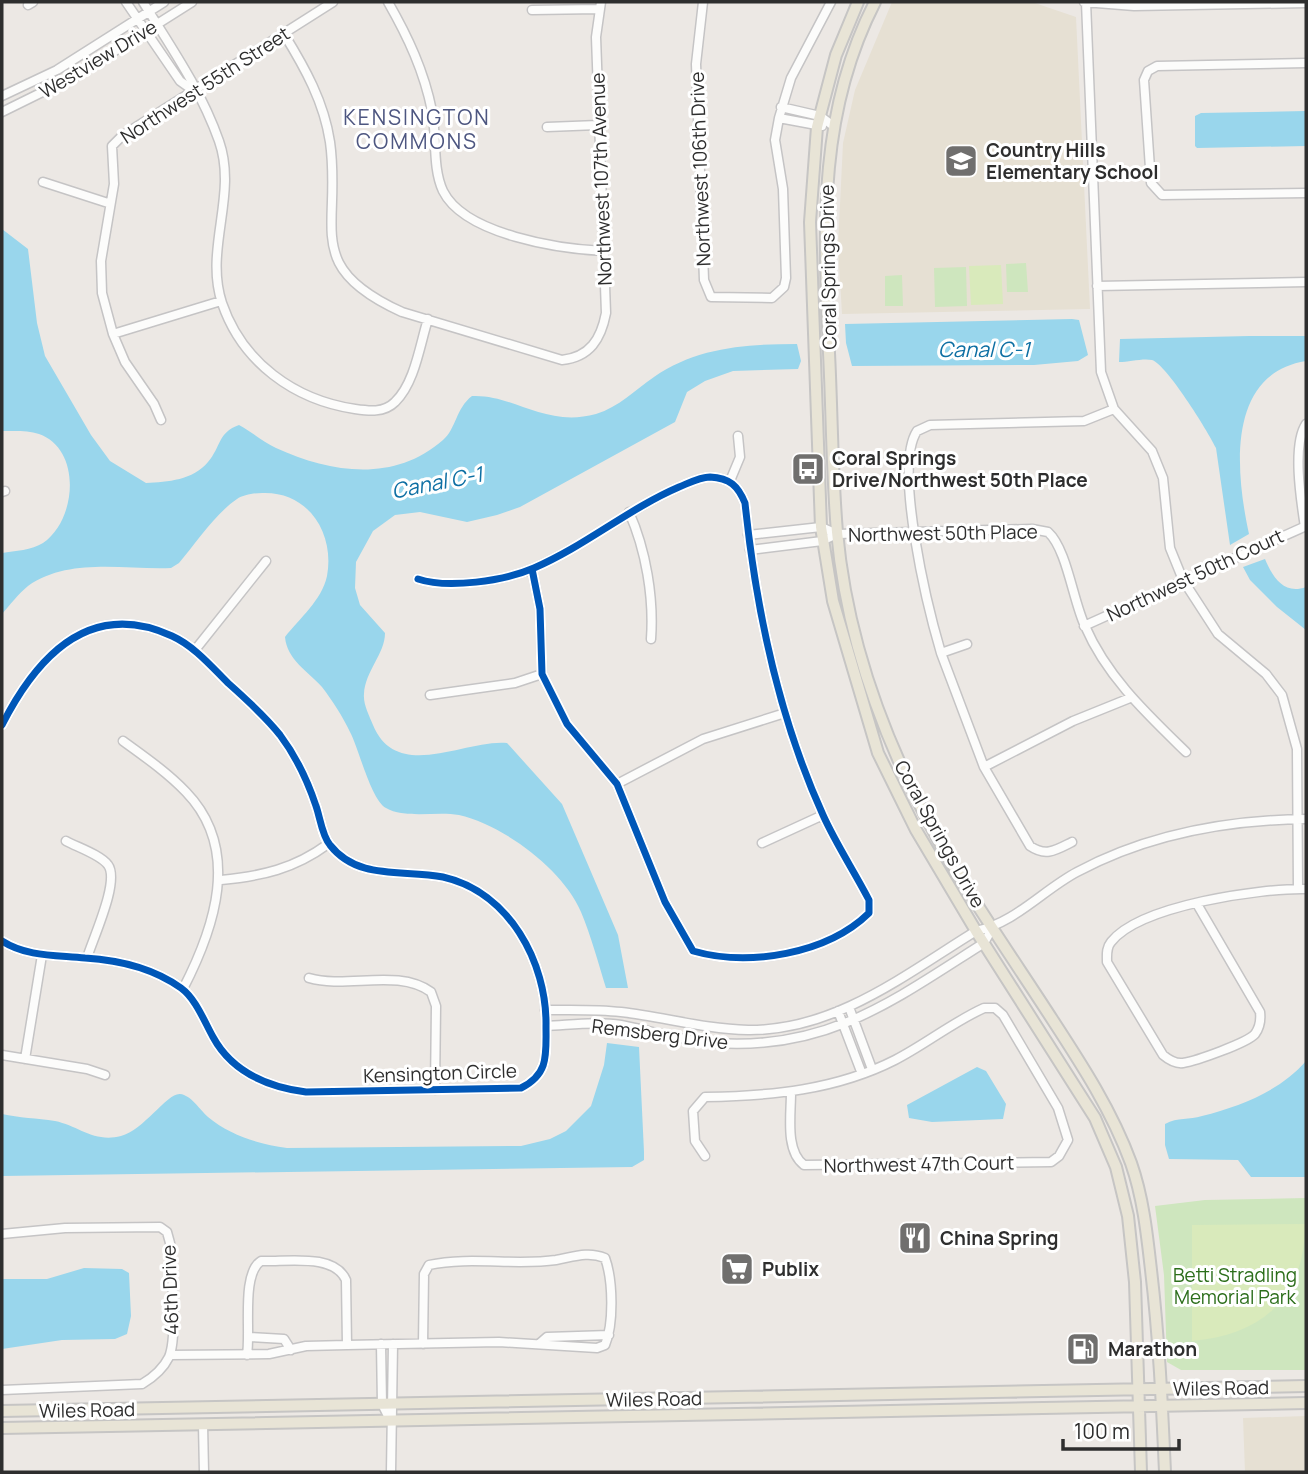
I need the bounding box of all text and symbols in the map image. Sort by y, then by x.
street label: Westview Drive [34,14,162,104]
street label: Northwest 55th Street [115,20,295,150]
street label: Northwest 106th Drive [684,71,716,267]
street label: Northwest 107th Avenue [584,72,618,286]
district label: KENSINGTON COMMONS [343,103,491,155]
place label: Country Hills Elementary School [986,137,1159,185]
school or university icon: Country Hills Elementary School [942,142,980,180]
street label: Coral Springs Drive [814,184,842,350]
water label: Canal C-1 [938,335,1032,363]
place label: Coral Springs Drive/Northwest 50th Place [832,445,1088,493]
bus stop icon: Coral Springs Drive/Northwest 50th Place [789,450,827,488]
water label: Canal C-1 [389,459,486,505]
street label: Northwest 50th Place [848,518,1038,548]
street label: Northwest 50th Court [1102,523,1288,627]
street label: Coral Springs Drive [889,756,991,912]
street label: Remsberg Drive [590,1013,730,1055]
street label: Kensington Circle [363,1057,517,1089]
street label: Northwest 47th Court [823,1149,1015,1179]
restaurant icon: China Spring [896,1219,934,1257]
place label: China Spring [940,1225,1059,1251]
street label: 46th Drive [155,1245,185,1335]
supermarket icon: Publix [718,1250,756,1288]
place label: Publix [762,1256,819,1282]
park label: Betti Stradling Memorial Park [1173,1262,1297,1310]
fuel station icon: Marathon [1064,1330,1102,1368]
place label: Marathon [1108,1336,1197,1362]
street label: Wiles Road [1173,1374,1269,1402]
street label: Wiles Road [606,1385,702,1413]
street label: Wiles Road [39,1396,135,1424]
scale bar [1063,1408,1178,1452]
text: 100 m [1074,1417,1130,1445]

